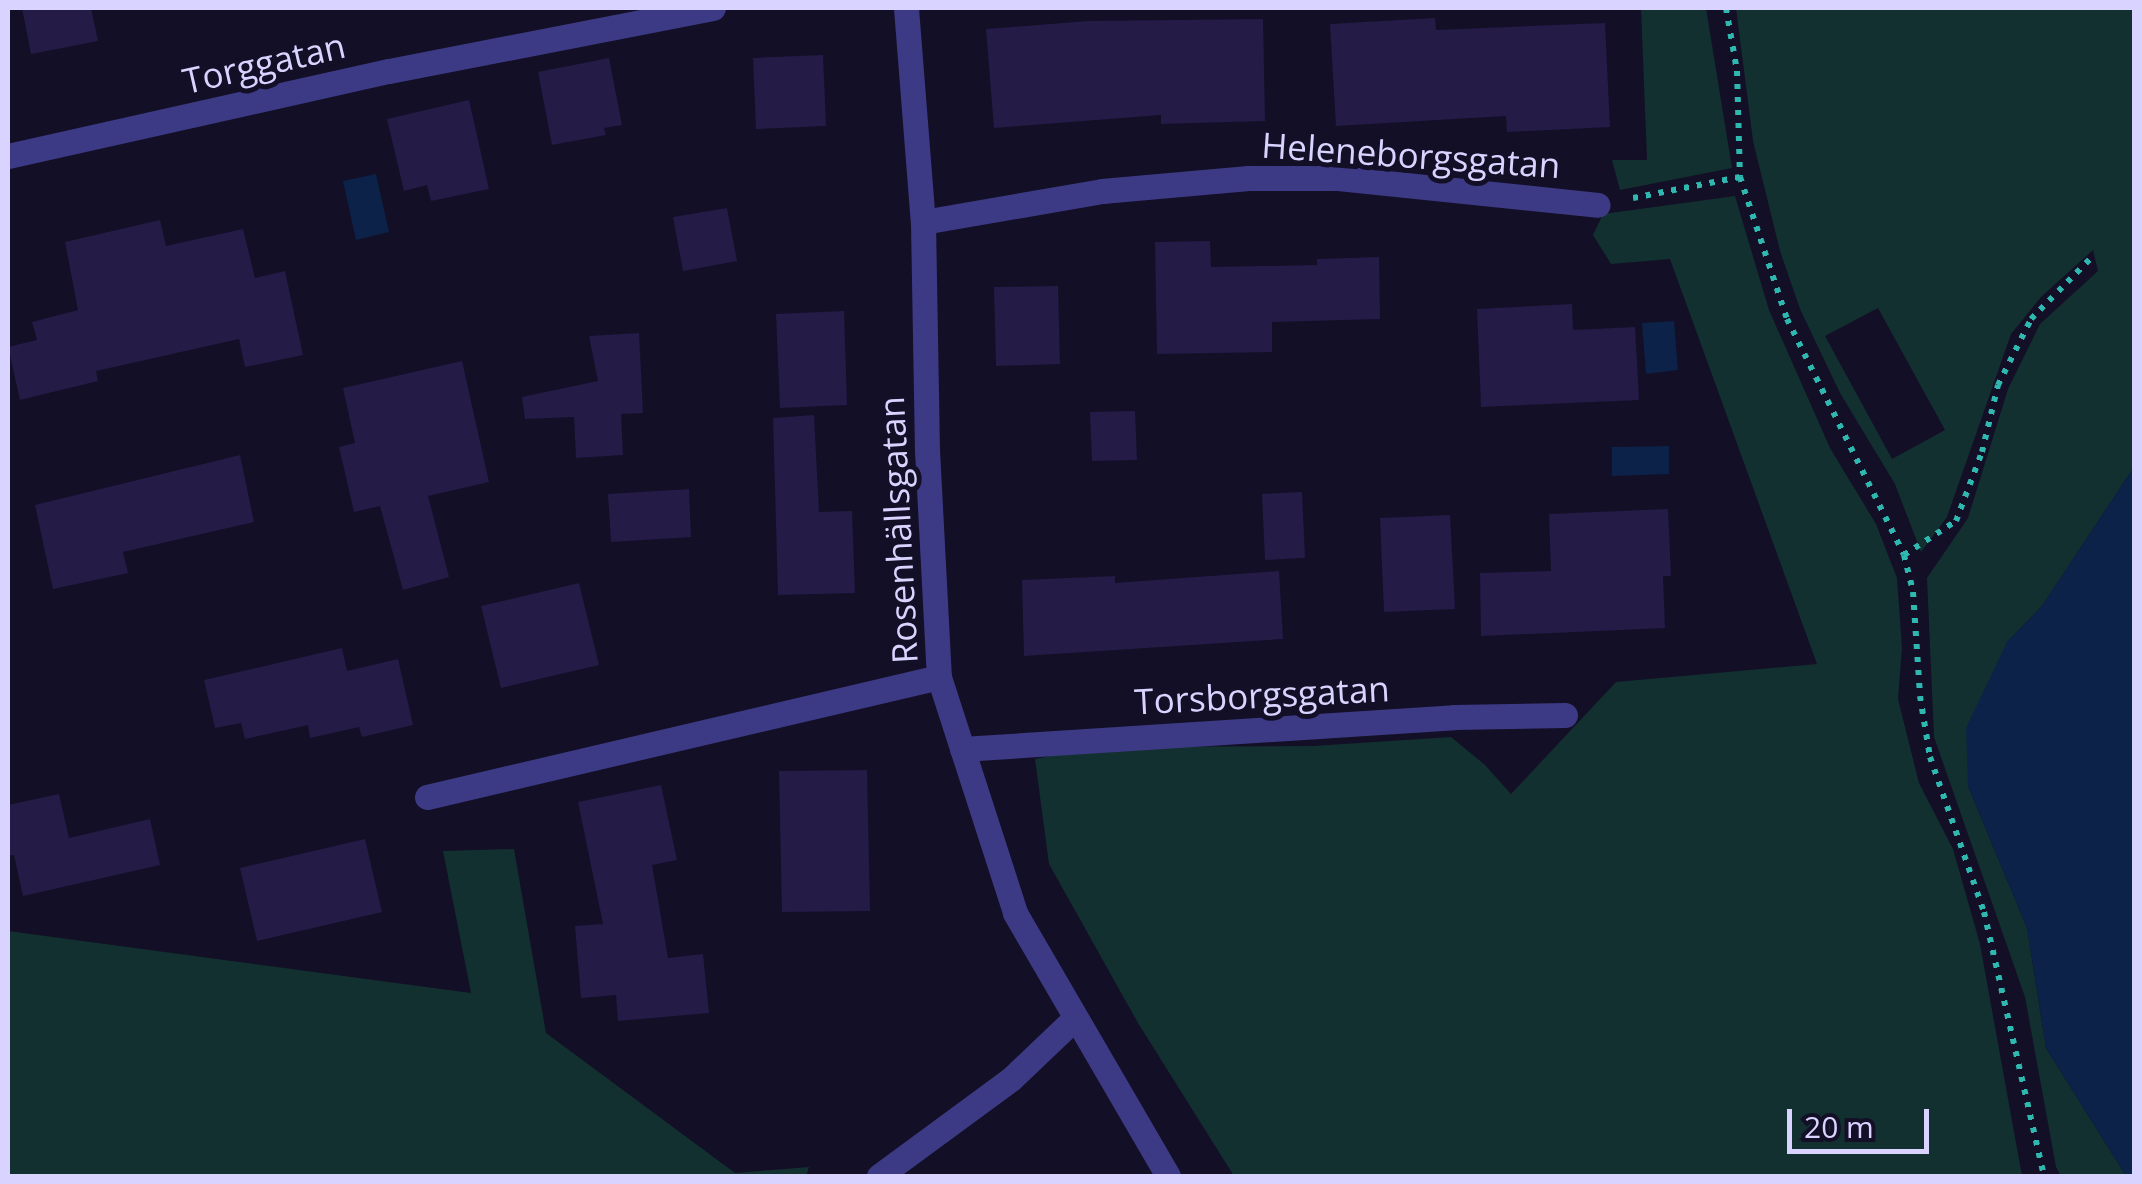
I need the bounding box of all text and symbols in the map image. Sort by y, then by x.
street label: Torggatan [179,24,349,102]
street label: Heleneborgsgatan [1260,124,1562,186]
street label: Rosenhällsgatan [870,395,926,665]
street label: Torsborgsgatan [1133,667,1391,723]
scale bar [1792,1089,1934,1151]
text: 20 m [1804,1106,1874,1147]

